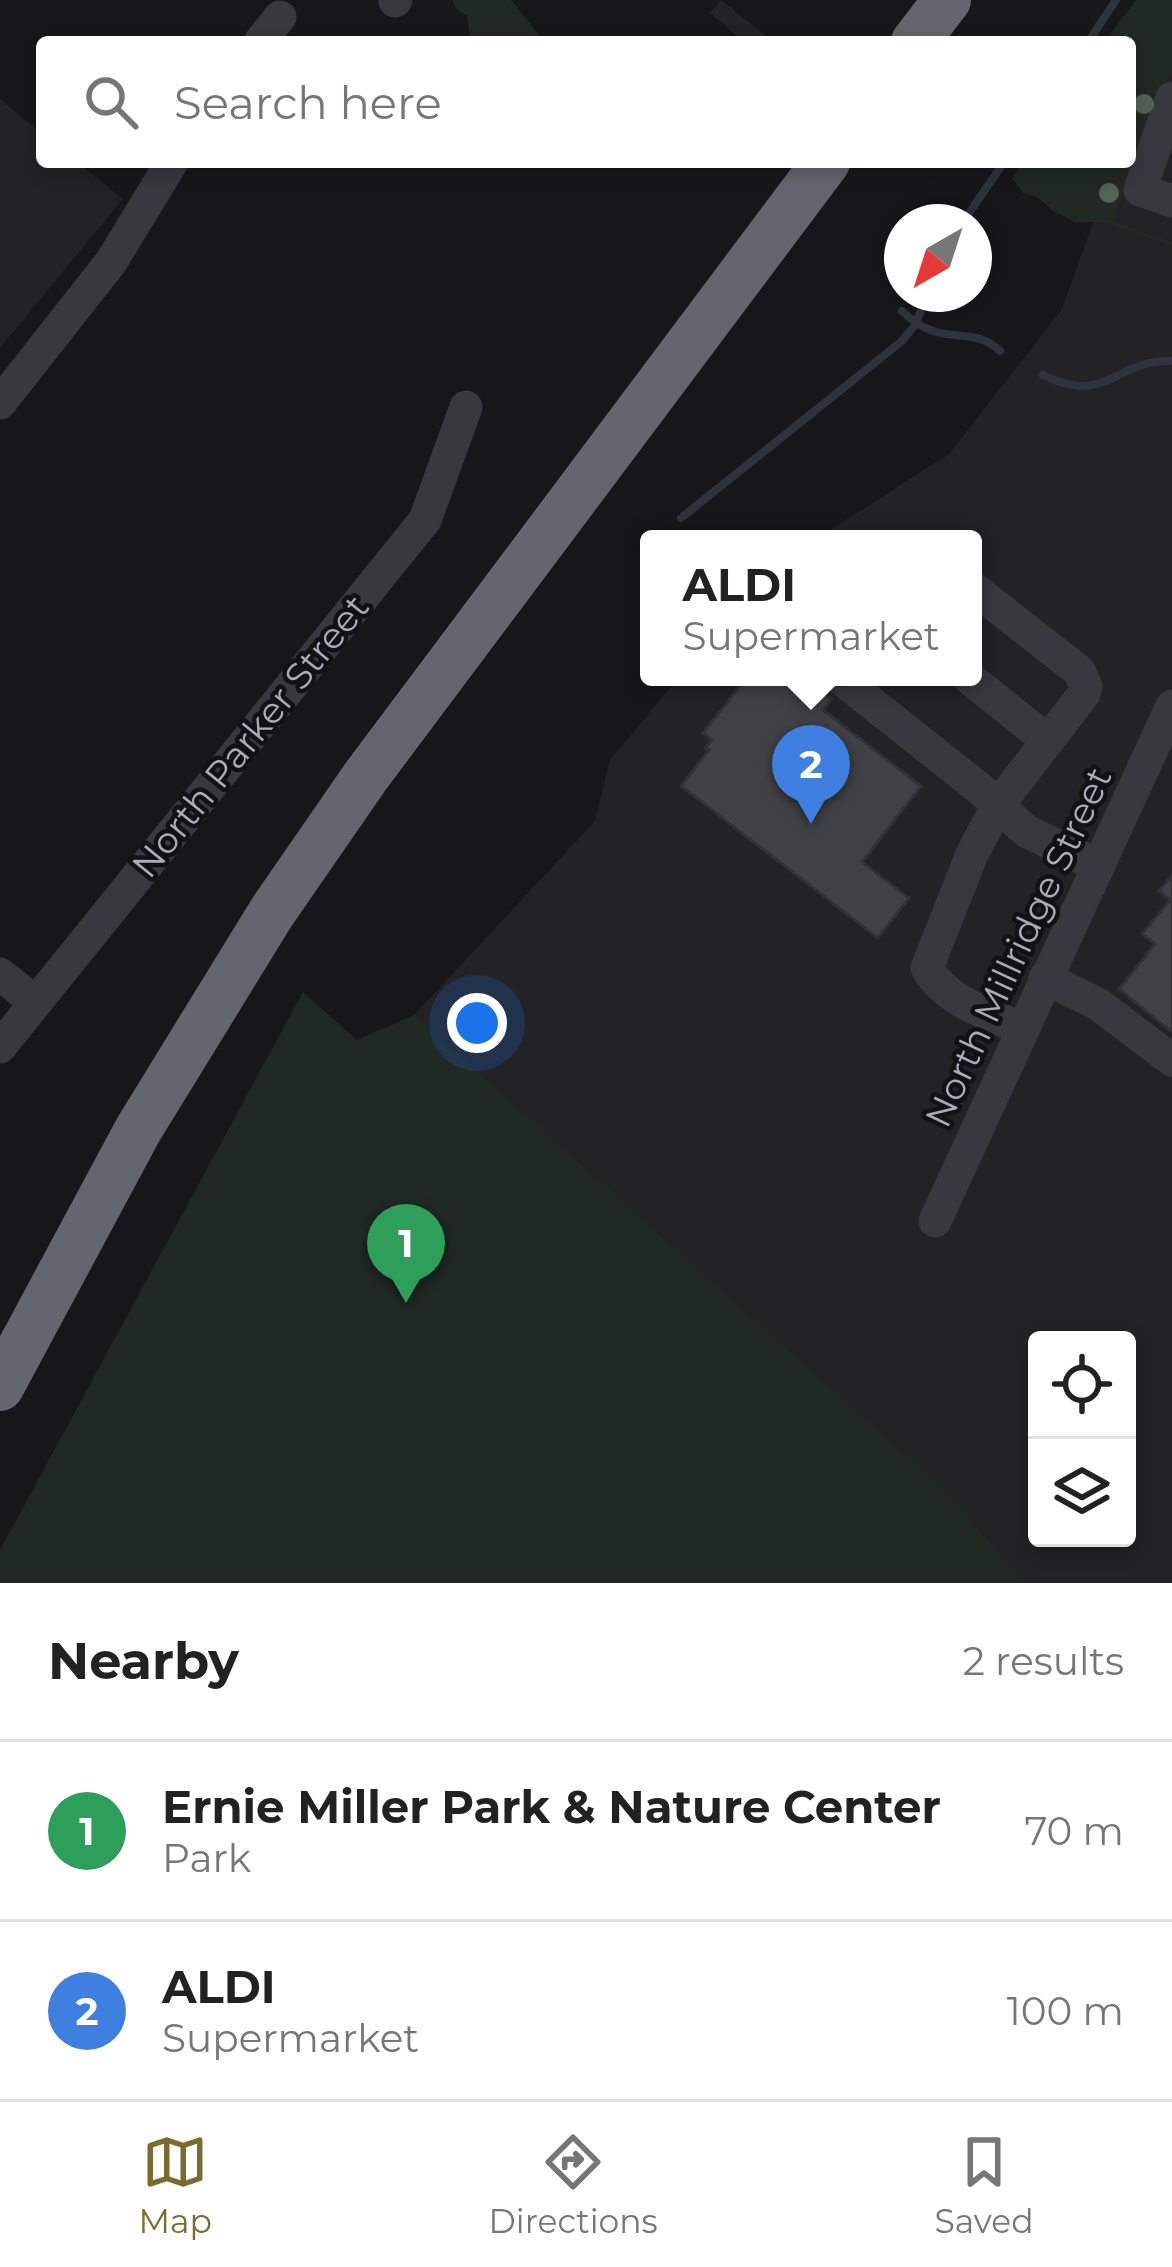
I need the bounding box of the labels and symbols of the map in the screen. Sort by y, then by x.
north arrow [884,204,992,312]
street label: North Parker Street [122,586,378,886]
pin: 2 [772,725,850,824]
street label: North Millridge Street [915,760,1121,1134]
your location [447,993,507,1053]
pin: 1 [367,1204,445,1303]

